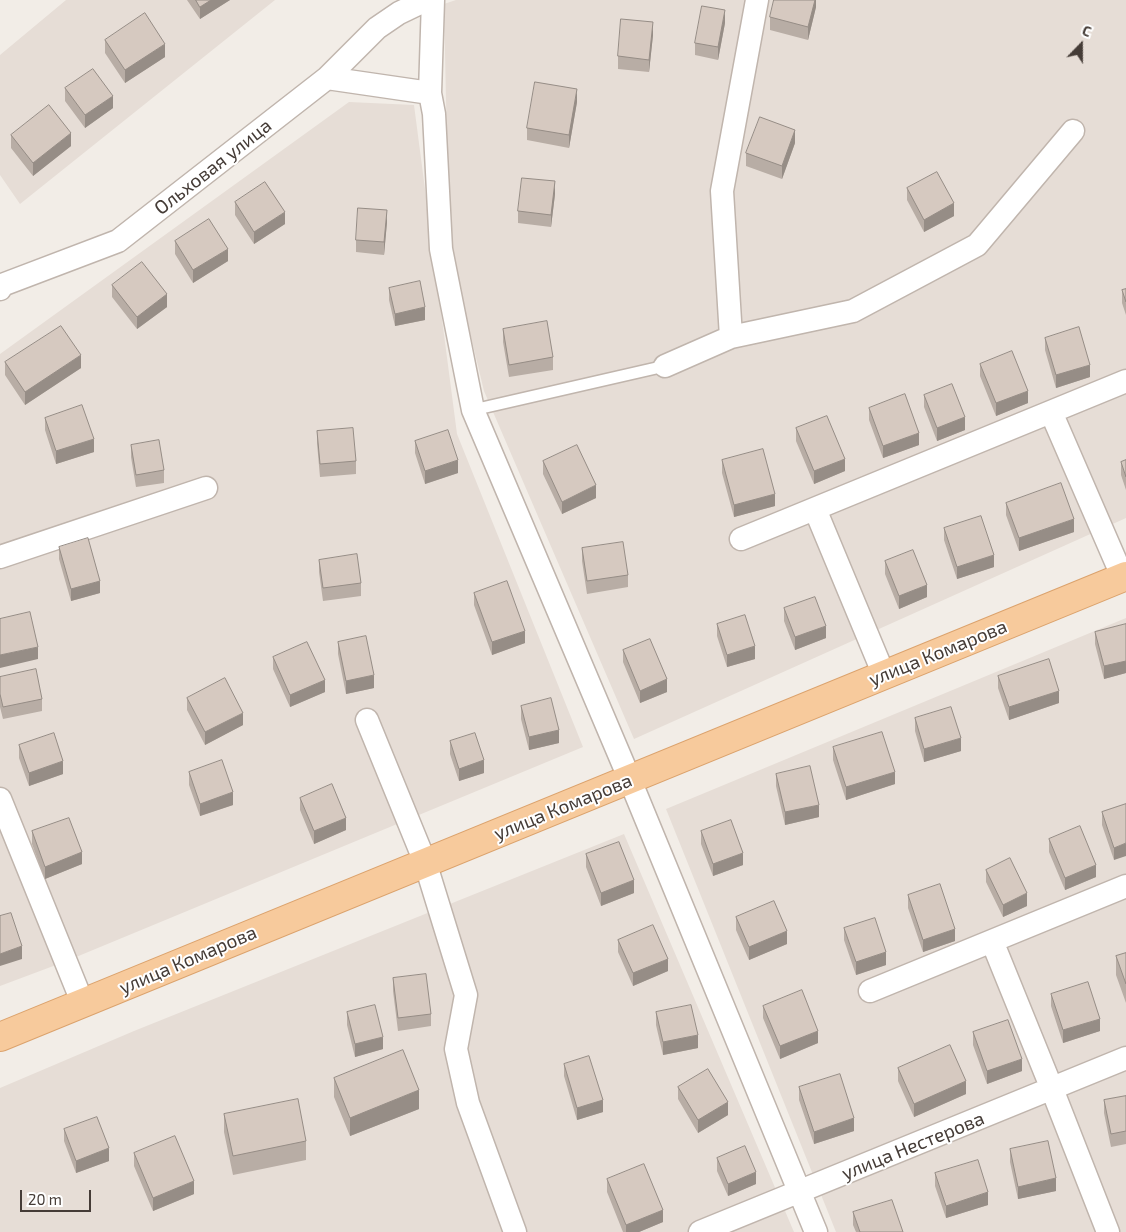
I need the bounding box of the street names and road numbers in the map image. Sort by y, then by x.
street label: Ольховая улица [150,114,276,220]
street label: улица Комарова [866,615,1010,691]
street label: улица Комарова [491,769,635,845]
street label: улица Комарова [116,921,260,999]
street label: улица Нестерова [838,1107,988,1185]

